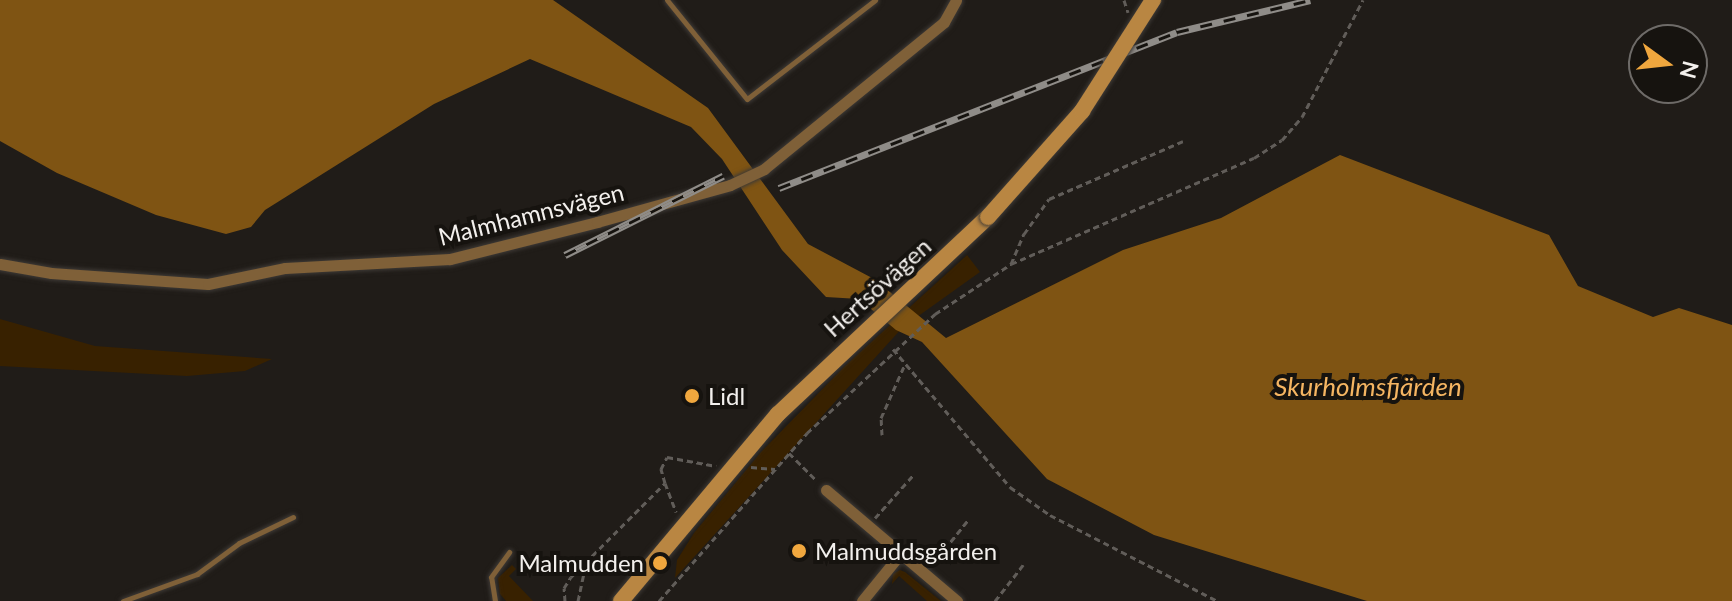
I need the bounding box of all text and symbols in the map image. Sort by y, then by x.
north arrow [1628,24,1708,104]
text: N [1675,58,1705,81]
street label: Malmhamnsvägen [435,177,627,251]
street label: Hertsövägen [818,231,936,343]
water label: Skurholmsfjärden [1274,371,1462,403]
place label: Lidl [708,382,745,410]
marker: Lidl [683,387,701,405]
place label: Malmuddsgården [815,537,997,565]
marker: Malmuddsgården [790,542,808,560]
place label: Malmudden [518,549,644,577]
marker: Malmudden [651,554,669,572]

